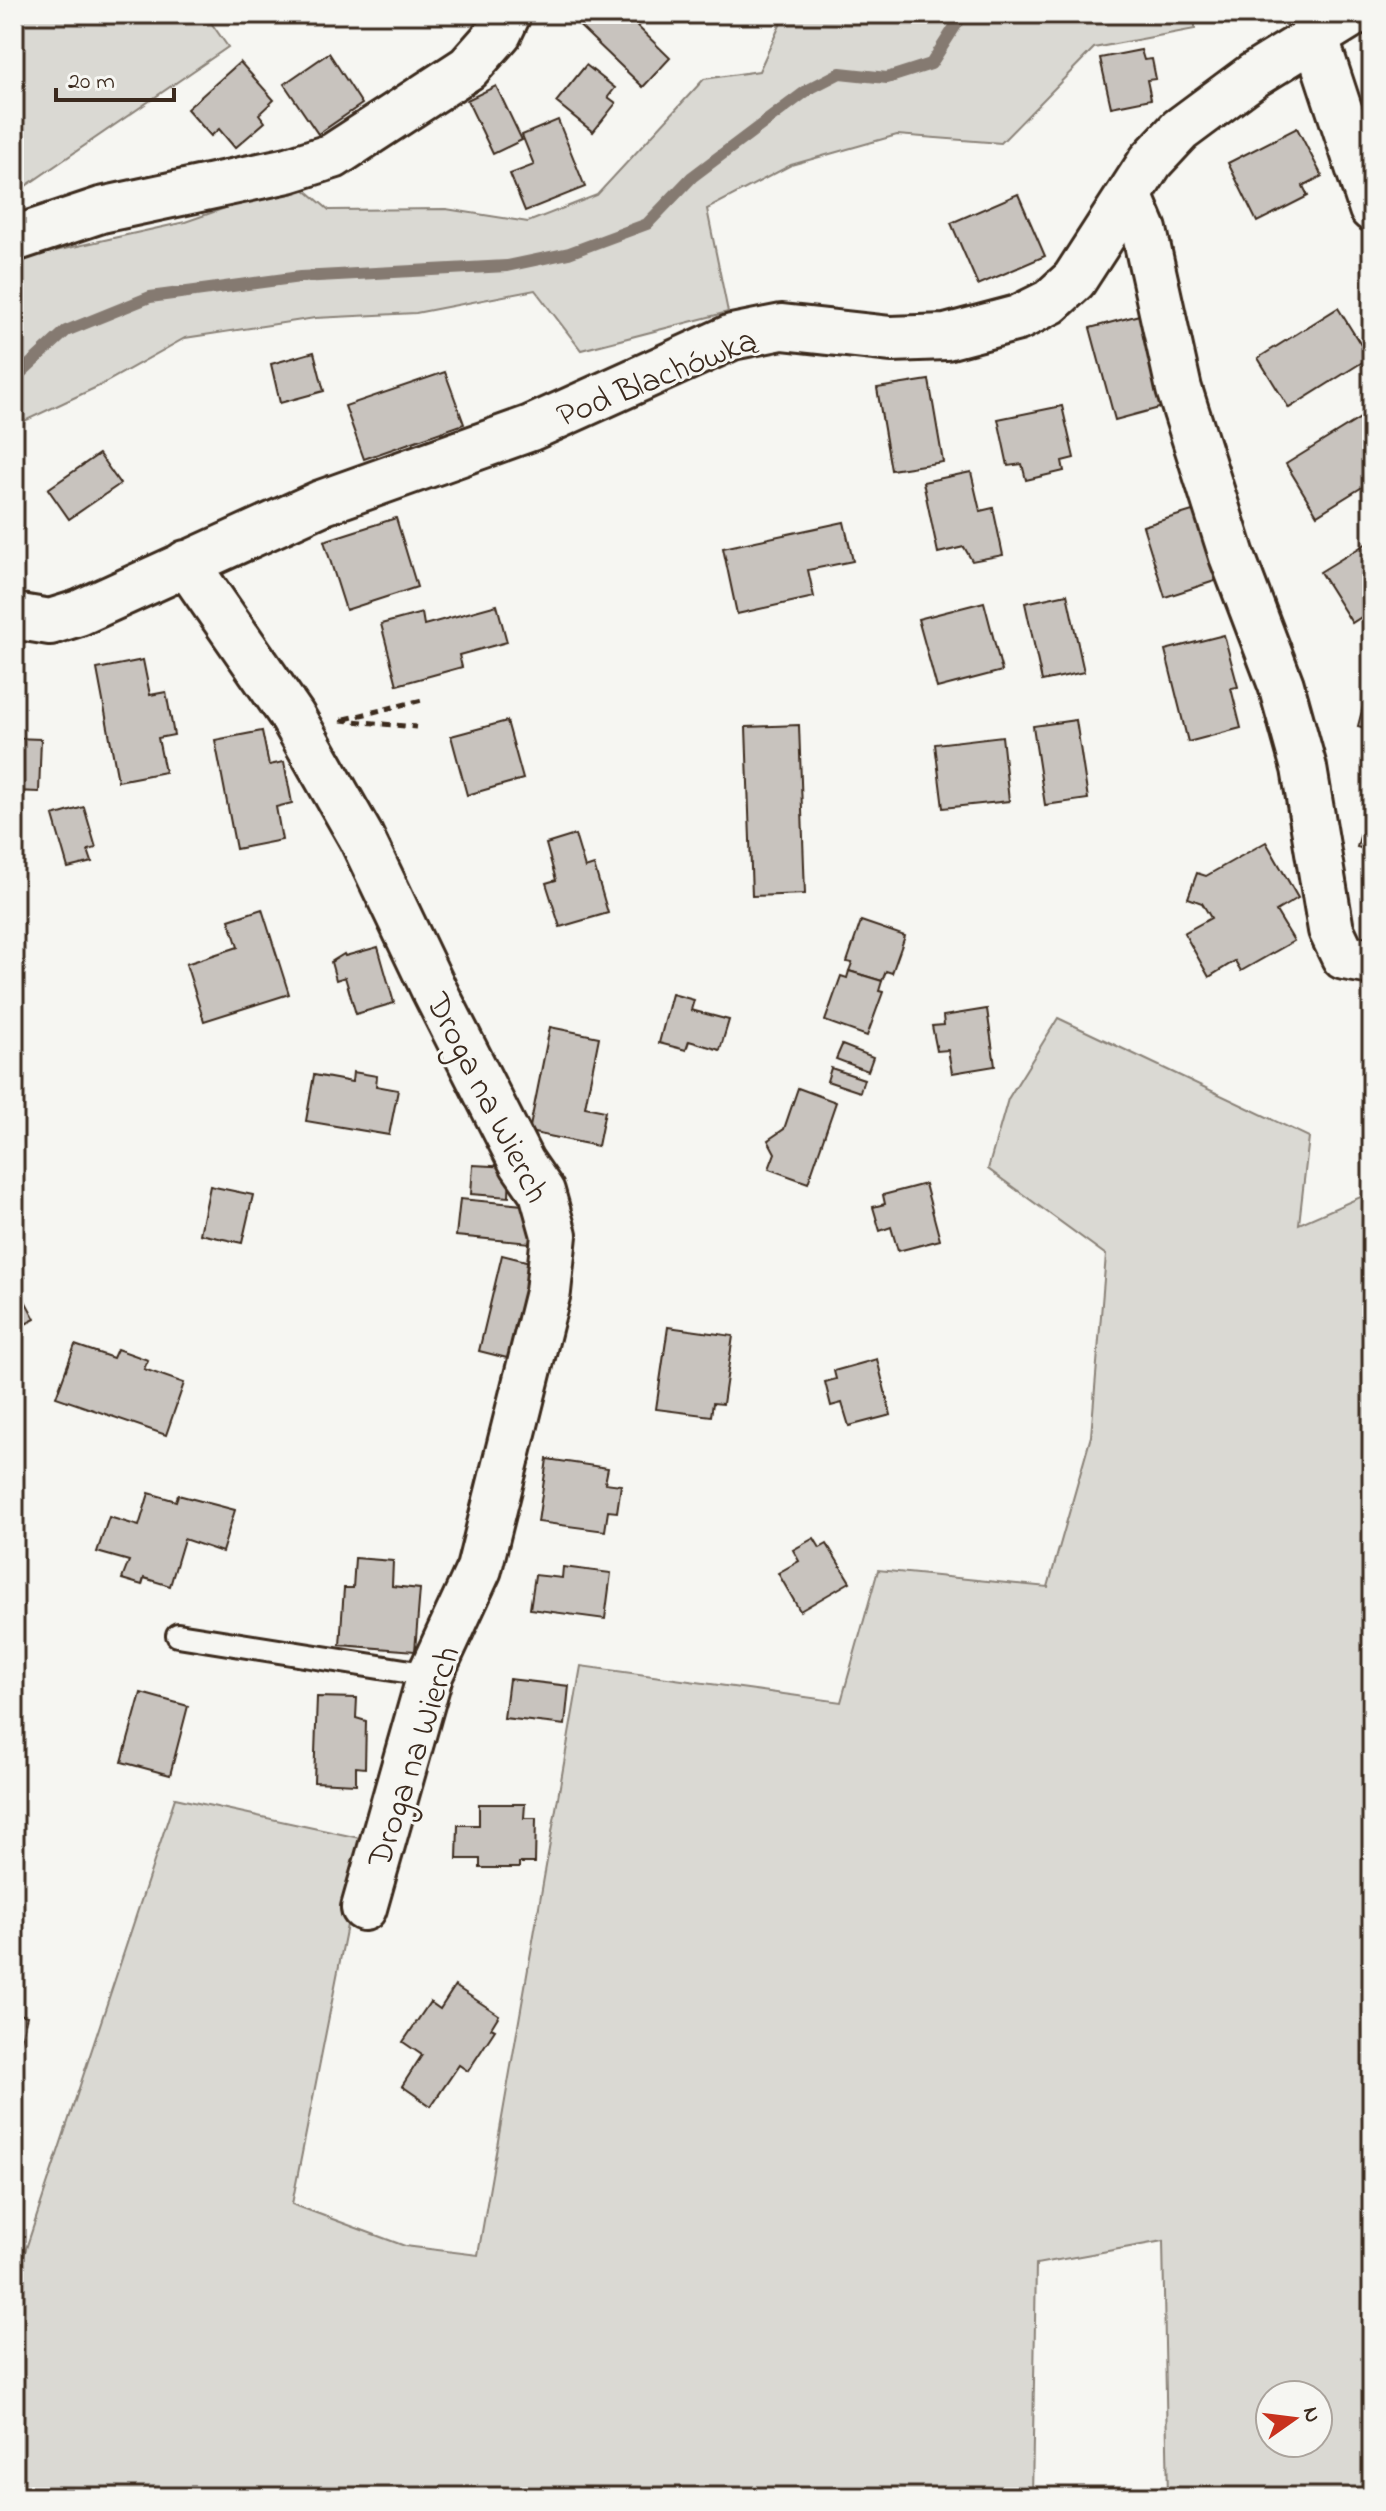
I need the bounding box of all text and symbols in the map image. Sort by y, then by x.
scale bar [56,52,174,102]
text: 20 m [68,65,115,100]
street label: Pod Blachówką [550,317,766,443]
street label: Droga na Wierch [410,984,560,1213]
street label: Droga na Wierch [356,1640,475,1875]
north arrow [1254,2379,1334,2459]
text: N [1293,2404,1328,2426]

